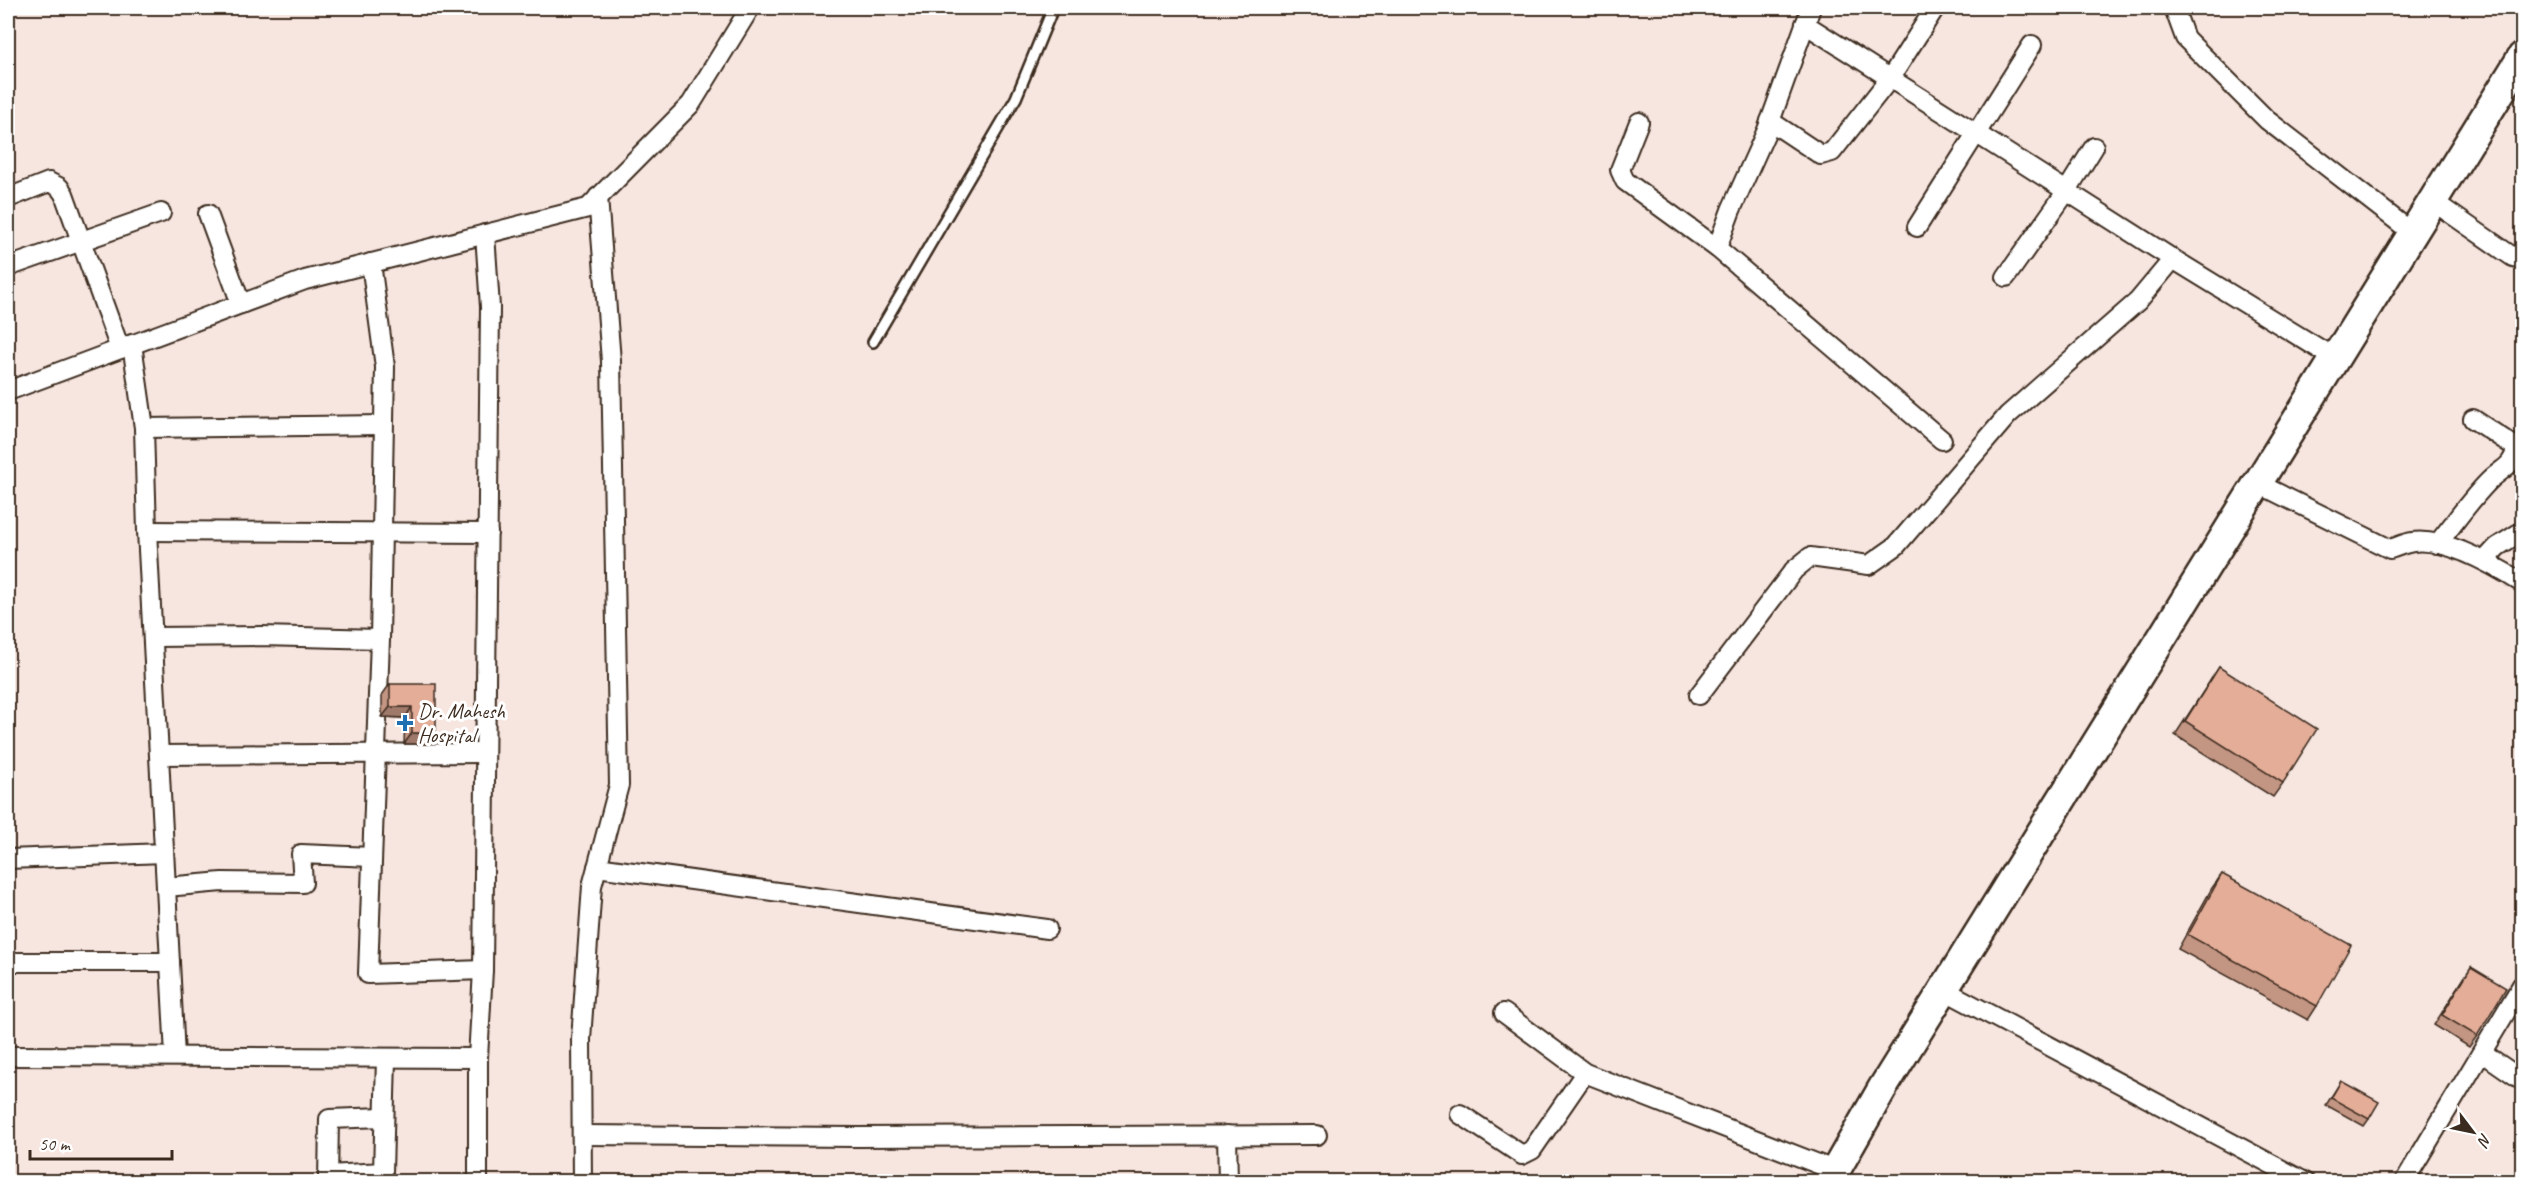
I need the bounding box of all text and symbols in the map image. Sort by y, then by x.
place label: Dr. Mahesh Hospital [418,698,505,748]
marker: Dr. Mahesh Hospital [396,714,414,732]
north arrow [2443,1102,2503,1162]
scale bar [30,1123,172,1161]
text: N [2472,1130,2496,1152]
text: 50 m [39,1133,72,1155]

